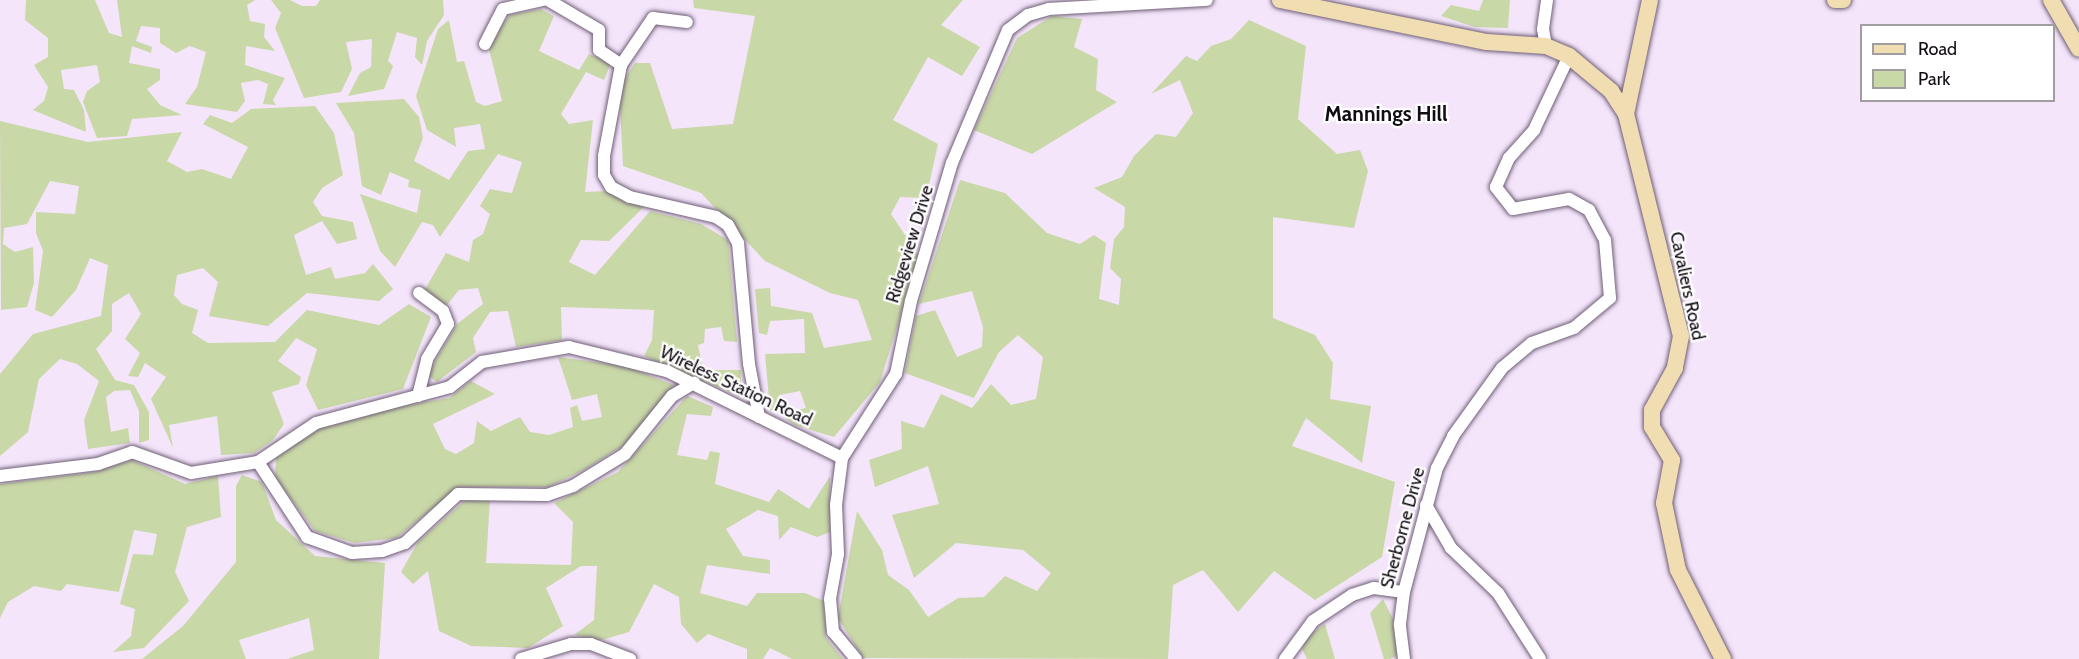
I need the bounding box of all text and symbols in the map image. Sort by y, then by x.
legend [1860,24,2055,102]
text: Road [1918,38,1957,60]
text: Park [1918,68,1950,90]
district label: Mannings Hill [1325,101,1447,127]
street label: Ridgeview Drive [882,183,938,305]
street label: Cavaliers Road [1665,230,1709,342]
street label: Wireless Station Road [656,341,816,431]
street label: Sherborne Drive [1376,465,1430,591]

